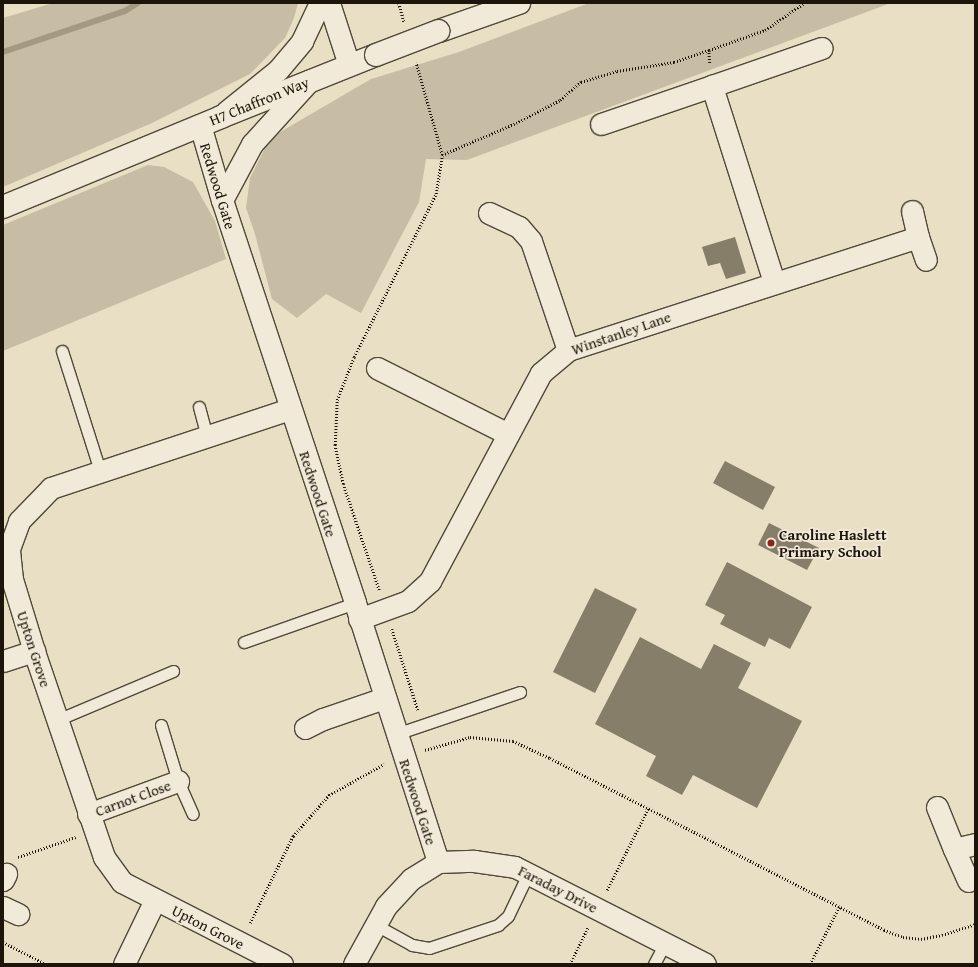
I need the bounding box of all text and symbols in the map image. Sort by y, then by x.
street label: H7 Chaffron Way [207,73,311,129]
street label: Redwood Gate [196,141,240,231]
street label: Winstanley Lane [569,308,673,358]
street label: Redwood Gate [296,449,340,539]
place label: Caroline Haslett Primary School [779,525,887,560]
marker: Caroline Haslett Primary School [766,538,776,548]
street label: Upton Grove [13,609,55,689]
street label: Redwood Gate [396,757,440,847]
street label: Carnot Close [93,776,173,820]
street label: Faraday Drive [515,861,601,917]
street label: Upton Grove [169,901,247,953]

